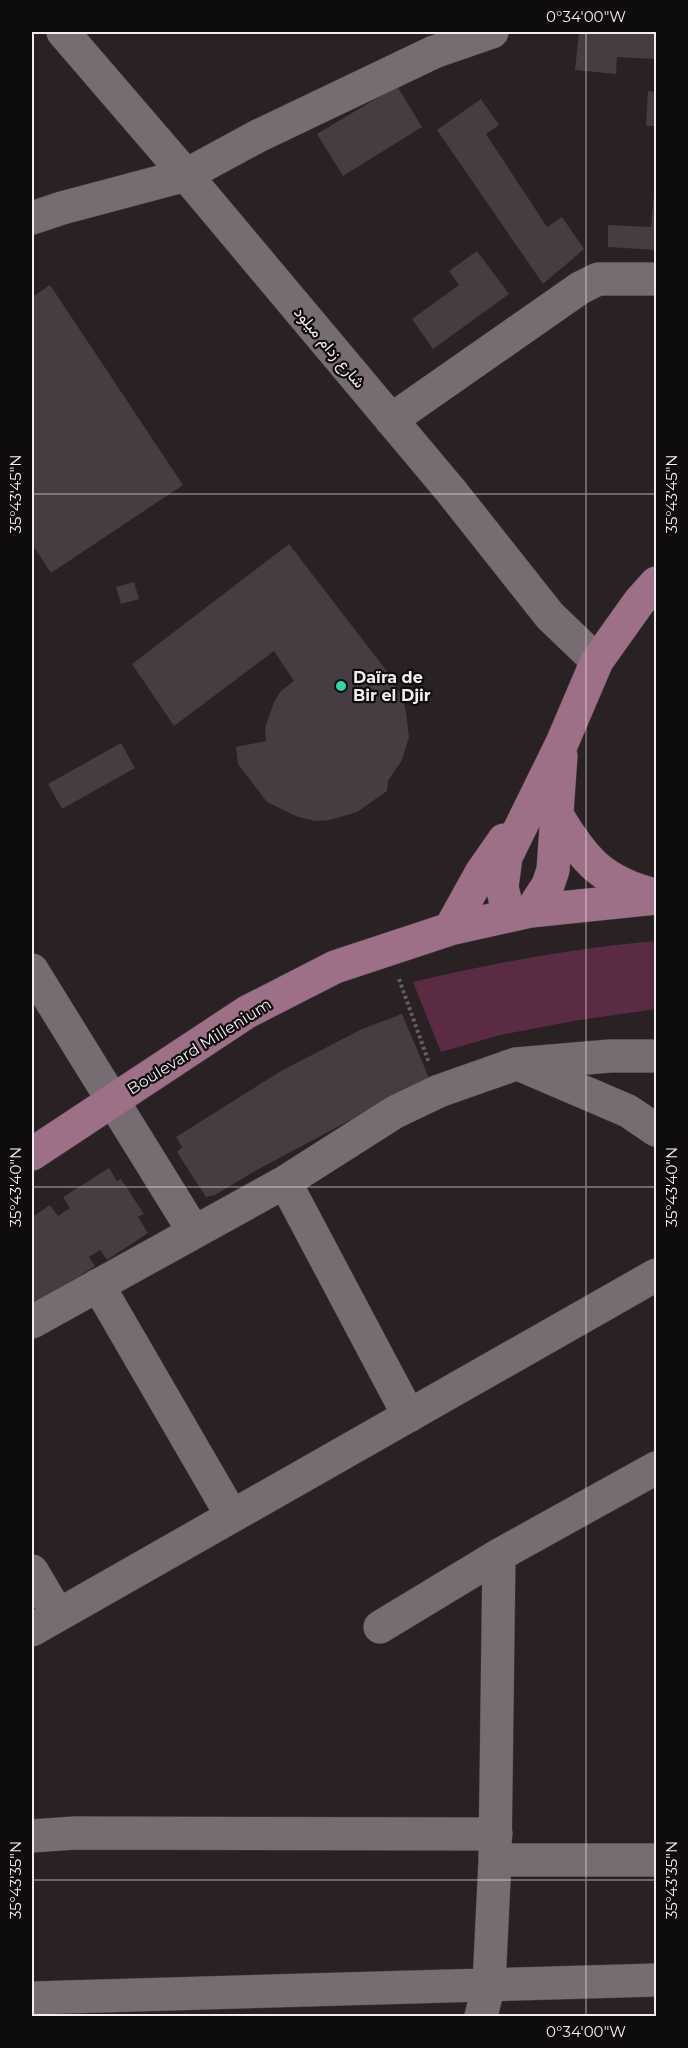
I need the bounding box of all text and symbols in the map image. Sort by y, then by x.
text: 0°34'00"W [546,7,626,26]
street label: شارع زدام ميلود [289,303,369,393]
text: 35°43'45"N [6,455,25,533]
text: 35°43'45"N [662,455,681,533]
place label: Daïra de Bir el Djir [353,668,431,705]
marker: Daïra de Bir el Djir [334,679,348,693]
street label: Boulevard Millenium [124,994,275,1099]
text: 35°43'40"N [6,1147,25,1227]
text: 35°43'40"N [662,1147,681,1227]
text: 35°43'35"N [6,1841,25,1919]
text: 35°43'35"N [662,1841,681,1919]
text: 0°34'00"W [546,2022,626,2041]

